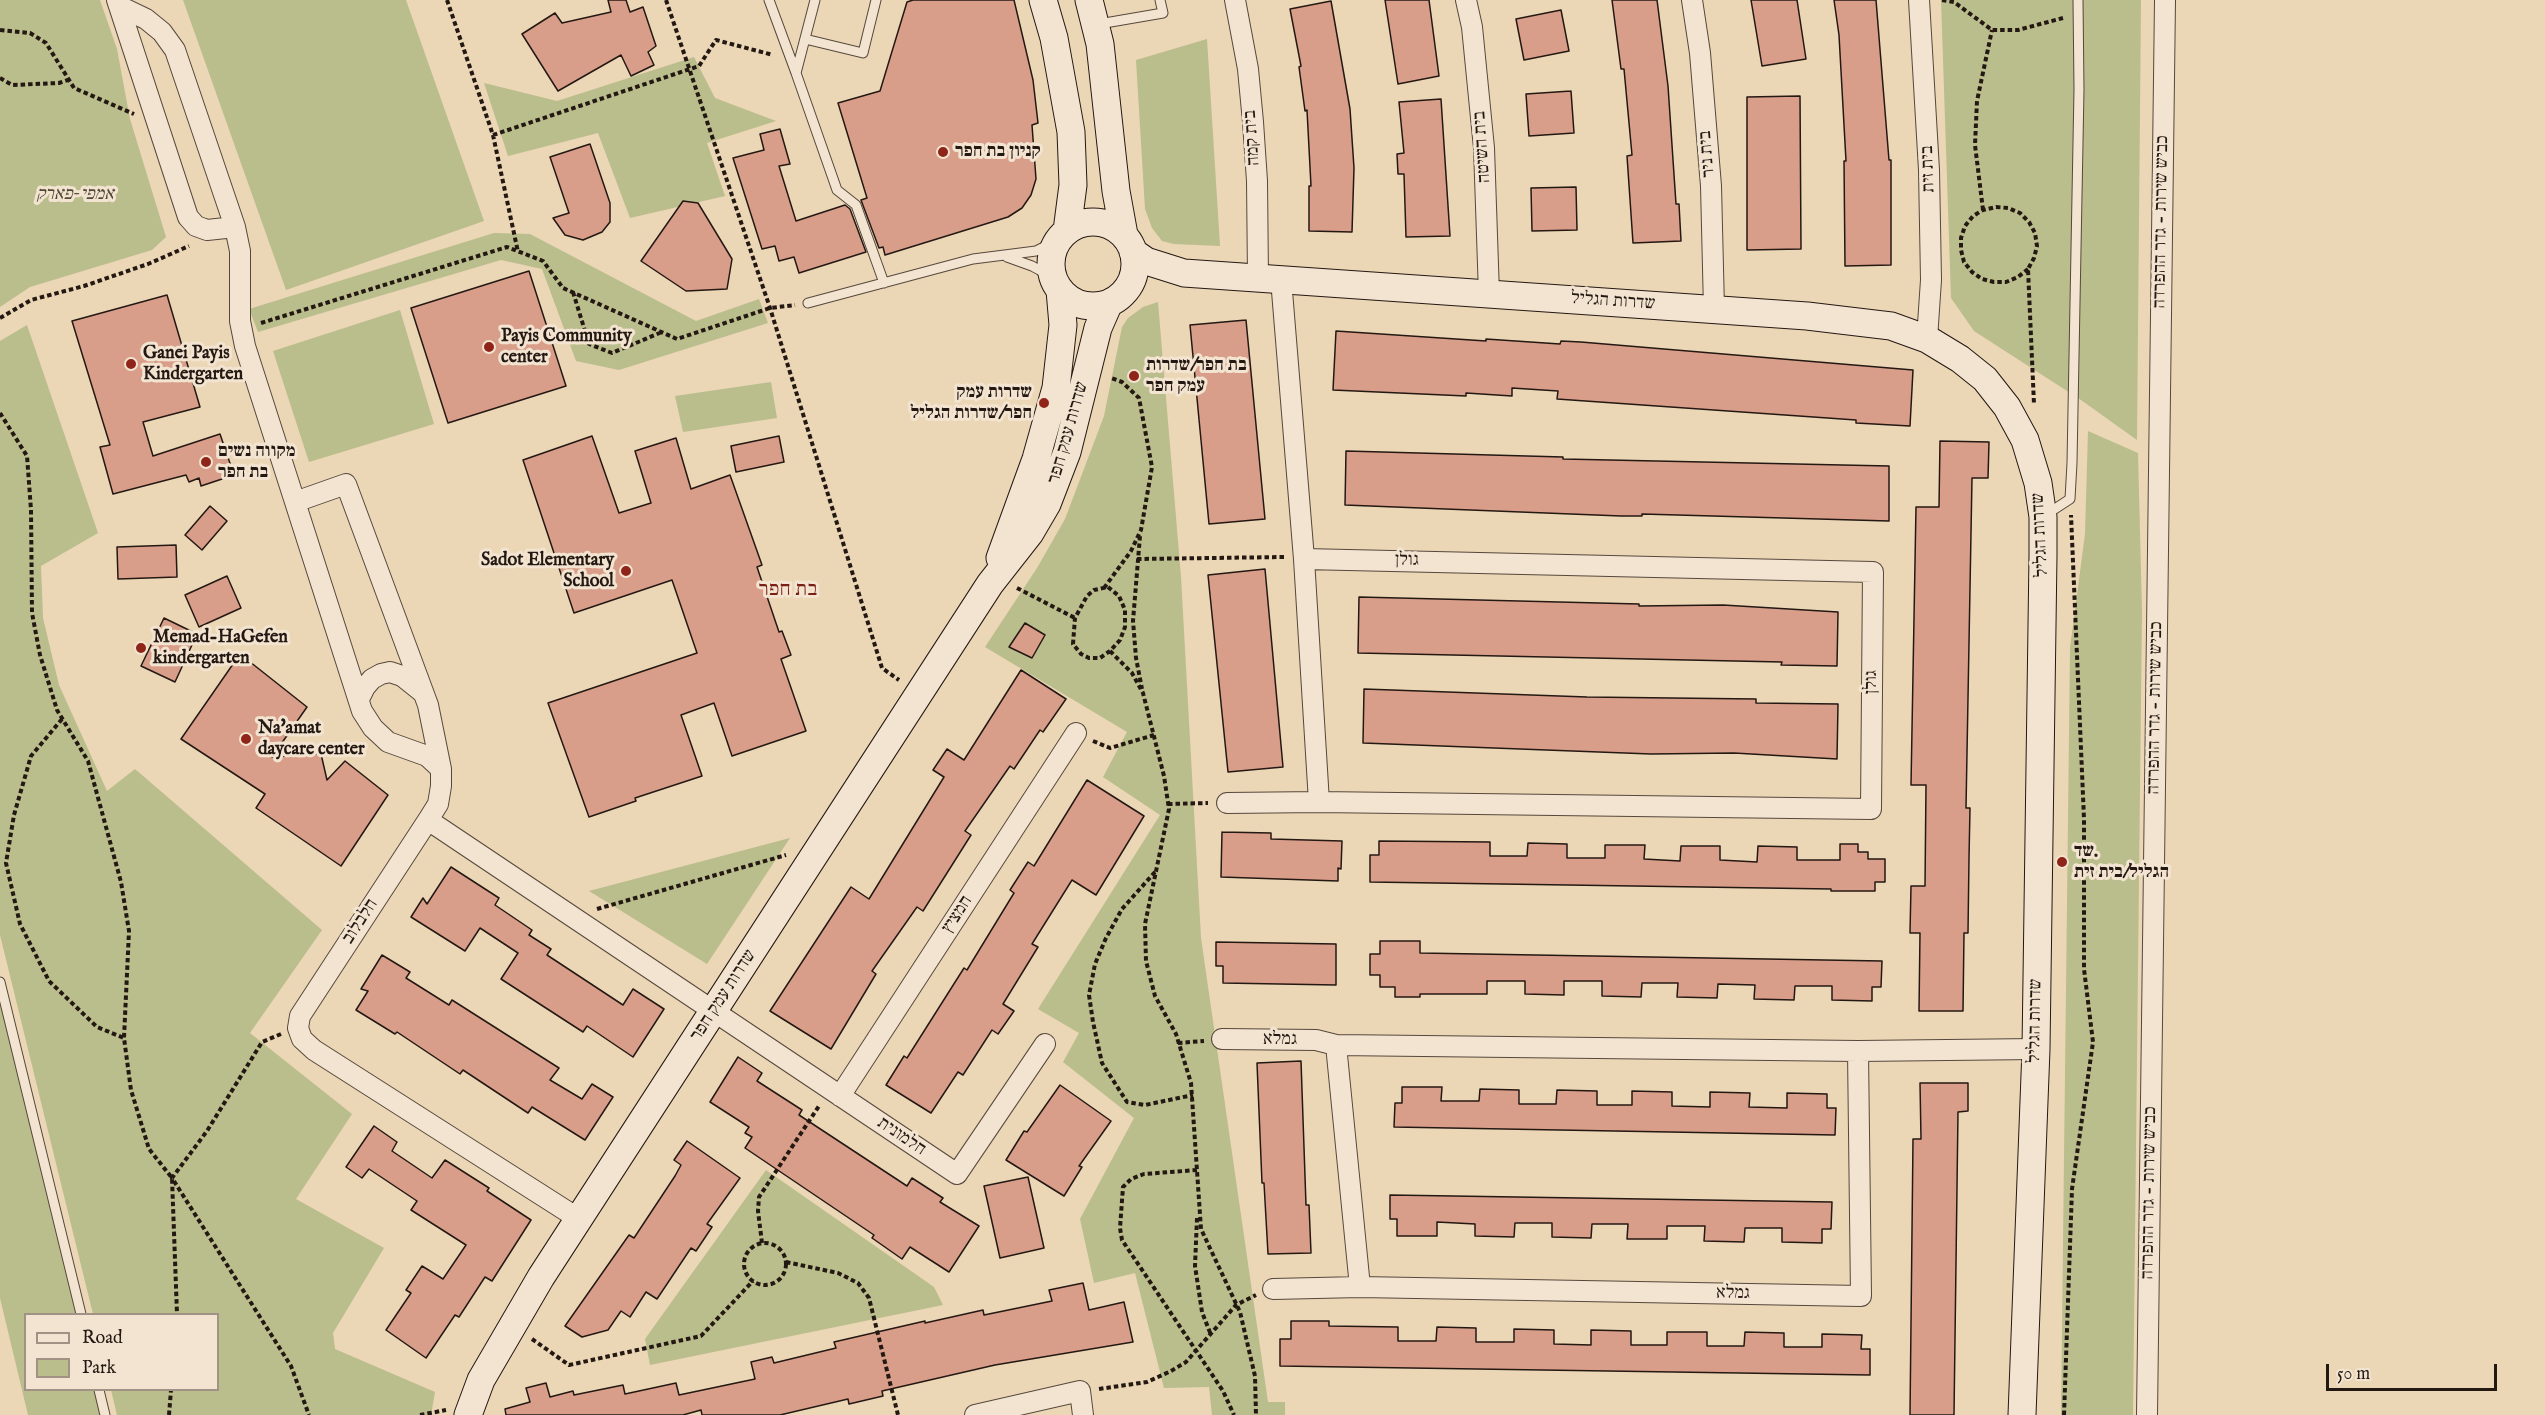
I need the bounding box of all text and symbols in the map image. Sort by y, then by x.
street label: בית קמה [1240,109,1266,167]
street label: בית השיטה [1470,110,1496,184]
street label: בית ניר [1695,130,1721,178]
street label: כביש שירות - גדר ההפרדה [2150,135,2174,309]
place label: קניון בת חפר [955,141,1041,163]
marker: קניון בת חפר [936,145,950,159]
street label: בית זית [1917,145,1941,193]
park label: אמפי-פארק [36,184,114,206]
street label: שדרות הגליל [1570,288,1656,316]
place label: Payis Community center [501,326,632,368]
marker: Payis Community center [482,340,496,354]
place label: Ganei Payis Kindergarten [143,343,243,386]
place label: בת חפר/שדרות עמק חפר [1146,355,1247,398]
marker: Ganei Payis Kindergarten [124,357,138,371]
marker: בת חפר/שדרות עמק חפר [1127,369,1141,383]
street label: שדרות עמק חפר [1044,379,1094,487]
place label: שדרות עמק חפר/שדרות הגליל [910,382,1032,424]
marker: שדרות עמק חפר/שדרות הגליל [1037,396,1051,410]
place label: מקווה נשים בת חפר [218,441,295,484]
marker: מקווה נשים בת חפר [199,455,213,469]
street label: שדרות הגליל [2028,492,2054,578]
place label: Sadot Elementary School [481,550,614,592]
street label: גולן [1395,550,1419,572]
marker: Sadot Elementary School [619,564,633,578]
district label: בת חפר [759,578,817,604]
street label: כביש שירות - גדר ההפרדה [2144,621,2168,795]
place label: Memad-HaGefen kindergarten [153,627,288,670]
marker: Memad-HaGefen kindergarten [134,641,148,655]
street label: גולן [1861,670,1883,694]
place label: Na'amat daycare center [258,718,365,760]
marker: Na'amat daycare center [239,732,253,746]
place label: שד. הגליל/בית זית [2074,841,2169,884]
marker: שד. הגליל/בית זית [2055,855,2069,869]
street label: חמציץ [938,892,978,938]
street label: חלבלוב [338,895,384,949]
street label: שדרות עמק חפר [686,946,762,1046]
street label: שדרות הגליל [2024,979,2048,1063]
street label: גמלא [1263,1029,1297,1051]
street label: כביש שירות - גדר ההפרדה [2138,1106,2162,1280]
street label: חלמונית [873,1113,929,1161]
street label: גמלא [1716,1283,1750,1305]
legend [24,1313,219,1391]
text: Road [82,1327,123,1350]
scale bar [2329,1352,2500,1390]
text: Park [82,1357,116,1380]
text: 50 m [2337,1363,2370,1386]

